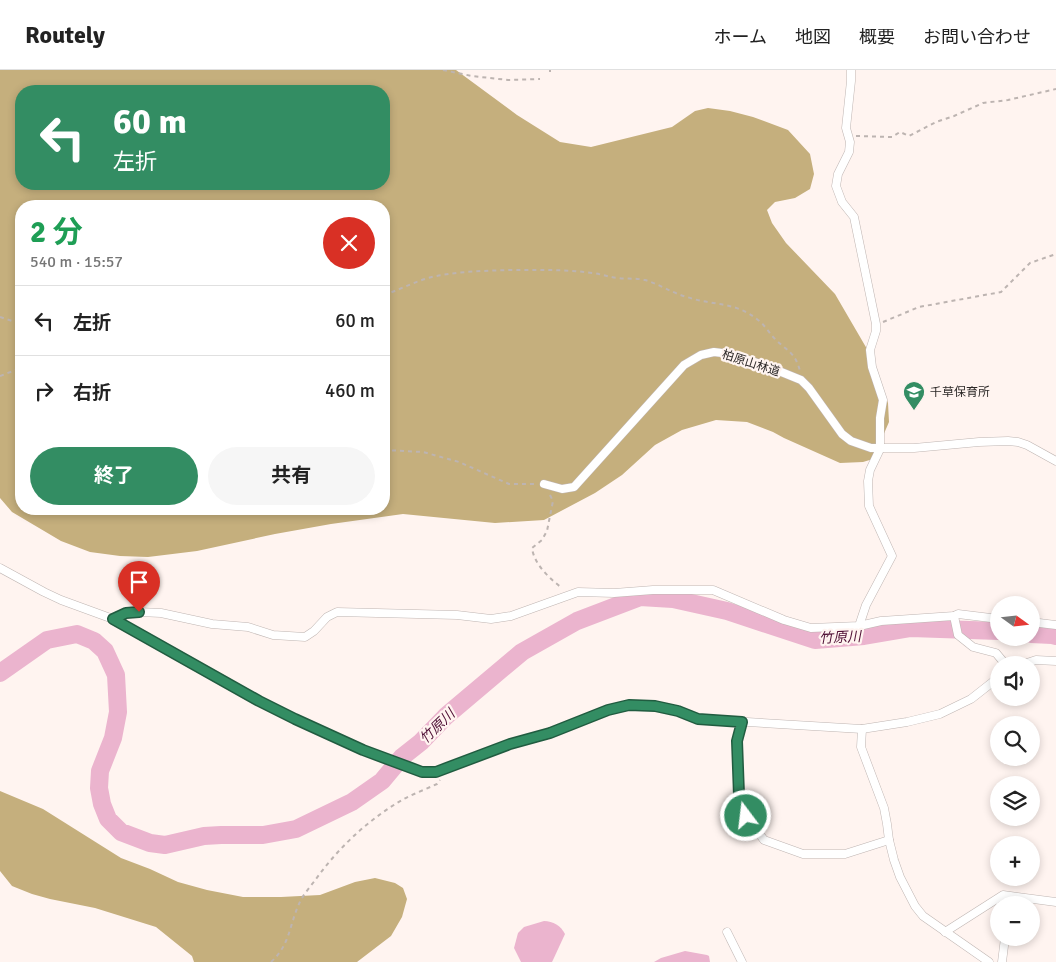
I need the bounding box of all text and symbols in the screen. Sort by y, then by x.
text: Routely [25,20,105,50]
text: ホーム [714,26,767,48]
text: 地図 [795,26,831,48]
text: 概要 [859,26,895,48]
text: お問い合わせ [923,26,1031,48]
text: 60 m [113,100,187,143]
icon: left [30,105,95,170]
text: 左折 [113,148,157,175]
text: 2 分 [30,214,83,251]
button: close [323,217,375,269]
text: 540 m · 15:57 [30,252,123,272]
icon: left [30,307,58,335]
text: 60 m [335,309,375,333]
text: 左折 [73,311,111,335]
street label: 柏原山林道 [720,347,782,380]
icon: right [30,377,58,405]
text: 460 m [325,379,375,403]
school or university icon: 千草保育所 [902,380,926,411]
text: 右折 [73,381,111,405]
place label: 千草保育所 [930,385,990,400]
button: 終了 [30,447,198,505]
button: 共有 [208,447,375,505]
pin [118,561,160,612]
icon: arrive [125,568,153,596]
north arrow [990,596,1040,646]
map controls [990,596,1040,946]
water label: 竹原川 [819,628,863,647]
button: sound [990,656,1040,706]
water label: 竹原川 [416,704,460,747]
button: search [990,716,1040,766]
button: layers [990,776,1040,826]
position arrow [719,789,771,841]
button: + [990,836,1040,886]
button: − [990,896,1040,946]

